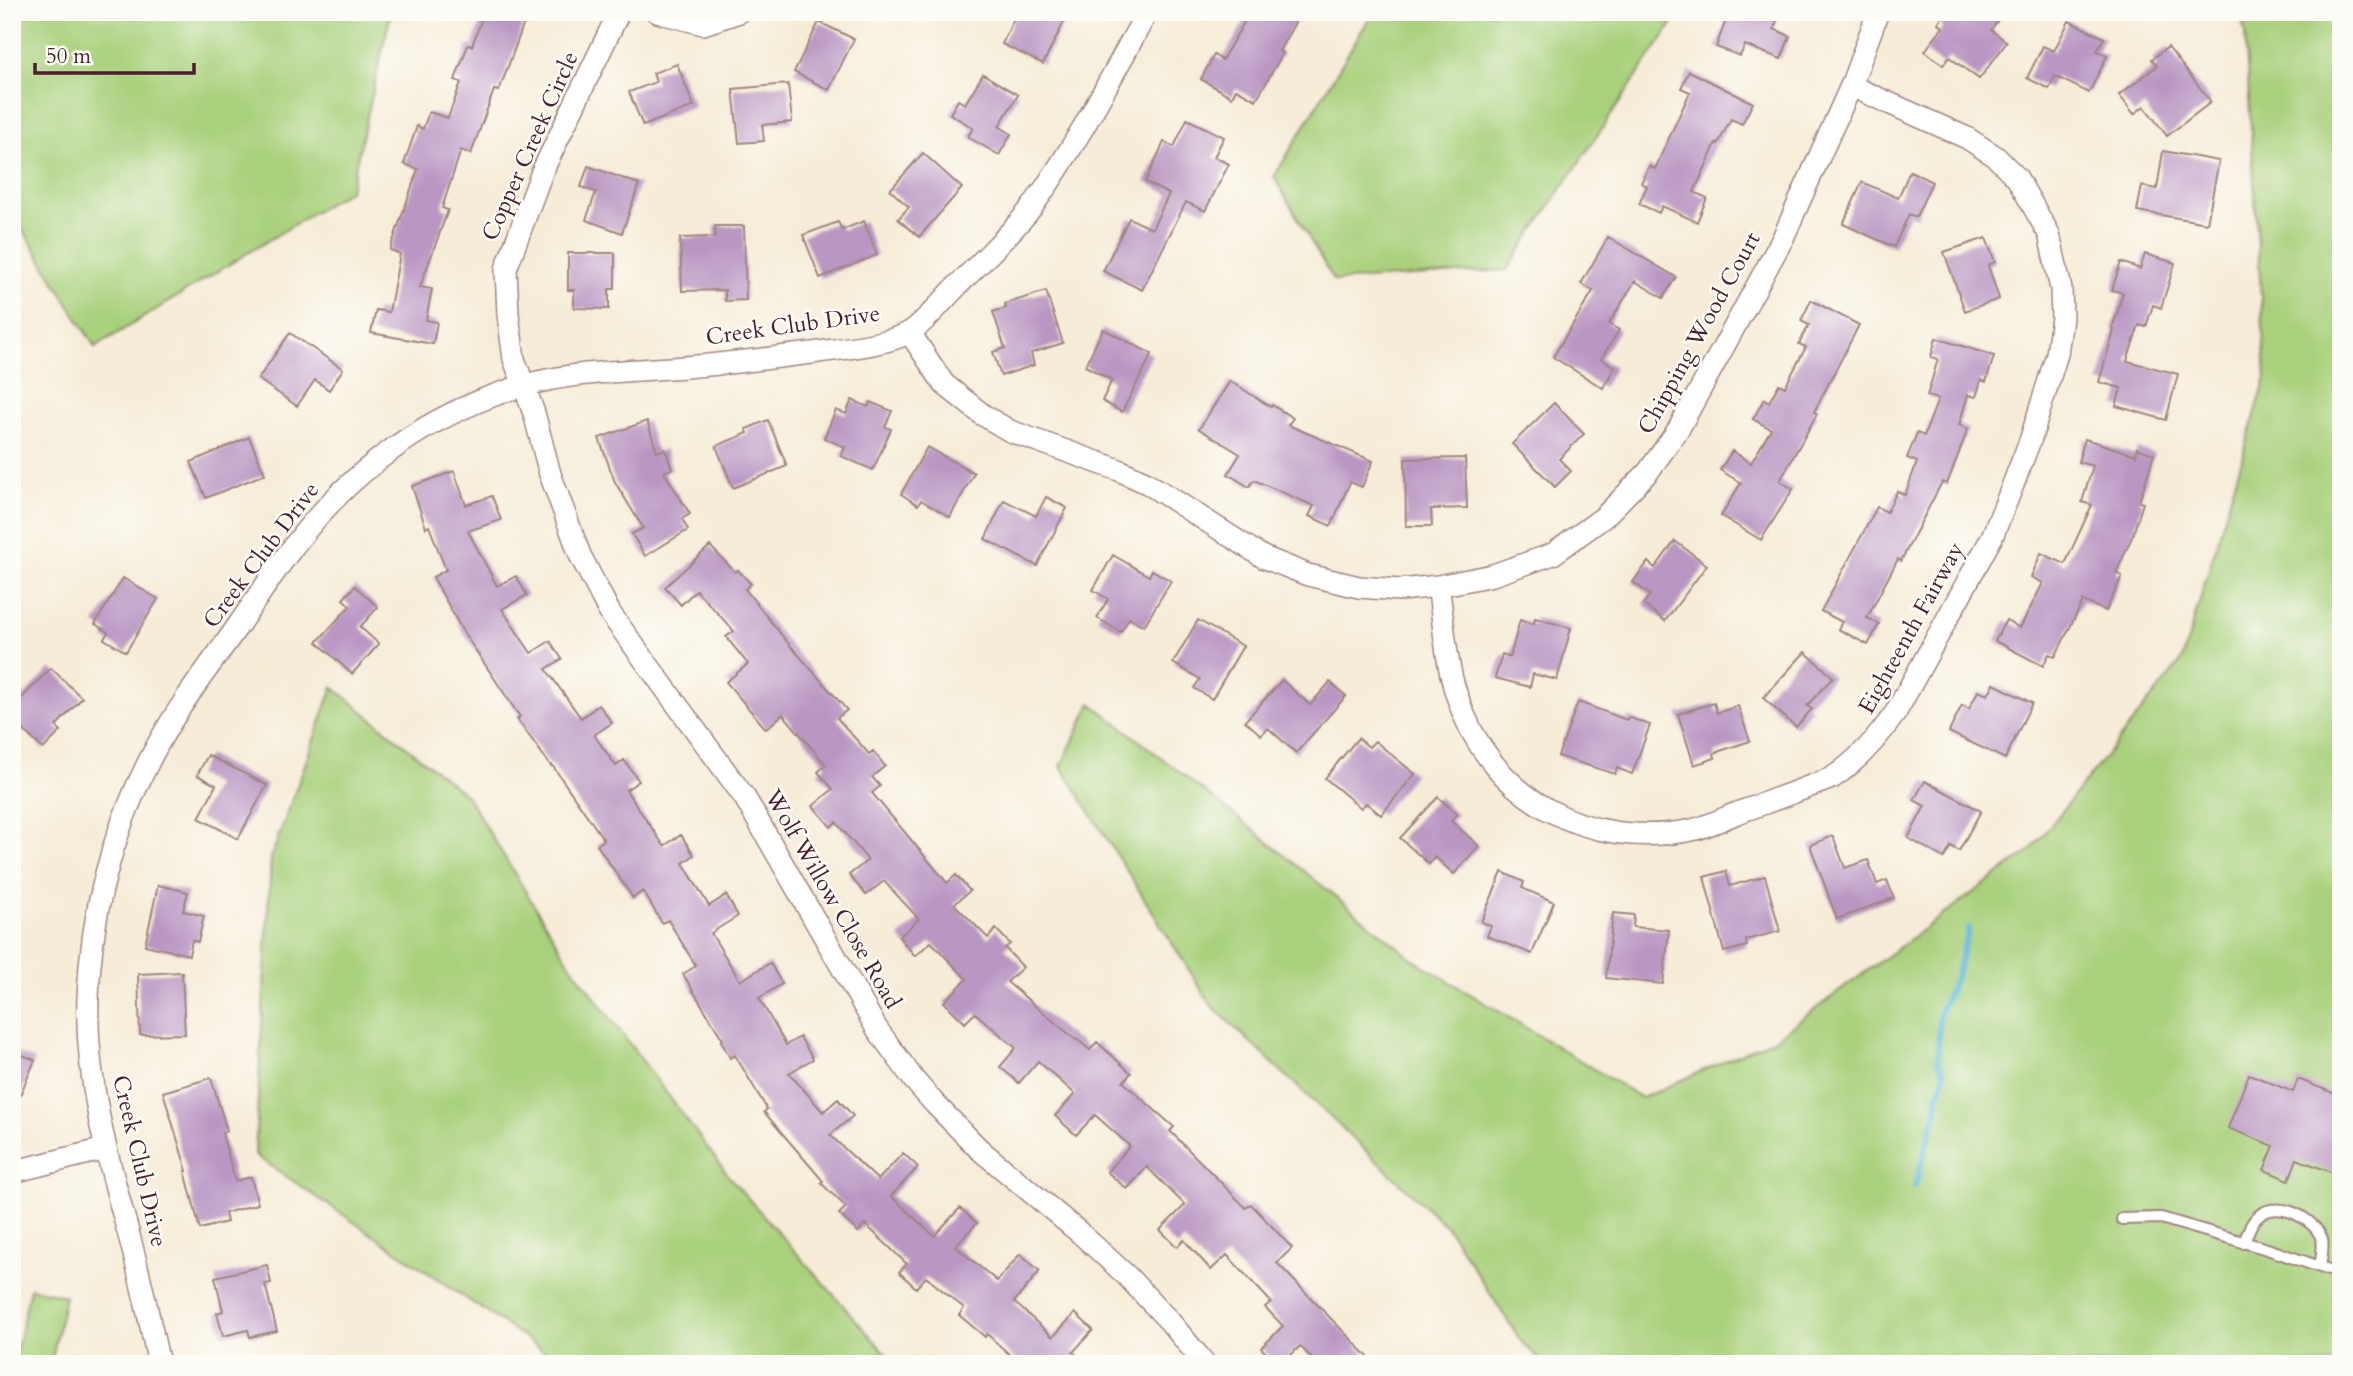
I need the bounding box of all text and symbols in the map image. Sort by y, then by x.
scale bar [35,32,194,76]
text: 50 m [46,42,91,71]
street label: Copper Creek Circle [474,46,586,246]
street label: Chipping Wood Court [1630,226,1768,440]
street label: Creek Club Drive [704,297,882,353]
street label: Creek Club Drive [196,476,326,634]
street label: Eighteenth Fairway [1851,537,1971,719]
street label: Wolf Willow Close Road [757,783,909,1015]
street label: Creek Club Drive [105,1072,175,1250]

